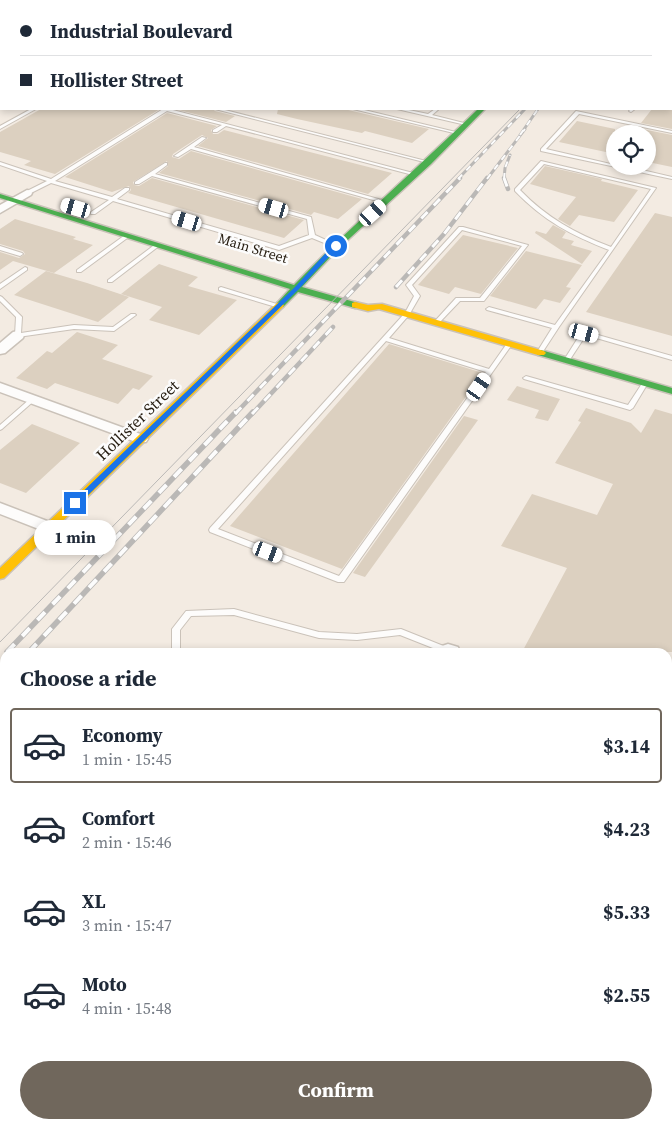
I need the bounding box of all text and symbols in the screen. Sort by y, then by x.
text: Industrial Boulevard [50,18,233,44]
text: Hollister Street [50,67,183,93]
map controls [606,125,656,175]
button: locate [606,125,656,175]
car [59,197,92,219]
car [257,197,290,219]
car [356,197,389,229]
car [170,209,203,233]
street label: Main Street [216,228,291,268]
route start [325,235,347,257]
car [567,322,600,344]
car [464,370,493,404]
street label: Hollister Street [91,374,184,465]
route end [64,492,86,514]
callout: 1 min [34,520,116,556]
text: 1 min [54,526,96,548]
car [251,540,284,564]
text: Choose a ride [20,663,157,693]
text: Economy [82,722,163,748]
icon: car [22,723,67,768]
text: $3.14 [603,733,650,759]
text: 1 min · 15:45 [82,748,172,770]
text: Comfort [82,805,155,831]
icon: car [22,806,67,851]
text: $4.23 [603,816,650,842]
text: 2 min · 15:46 [82,831,172,853]
text: XL [82,888,105,914]
icon: car [22,889,67,934]
text: $5.33 [603,899,650,925]
text: 3 min · 15:47 [82,914,172,936]
text: Moto [82,971,127,997]
icon: car [22,972,67,1017]
text: $2.55 [603,982,650,1008]
text: 4 min · 15:48 [82,997,172,1019]
button: Confirm [20,1061,652,1119]

